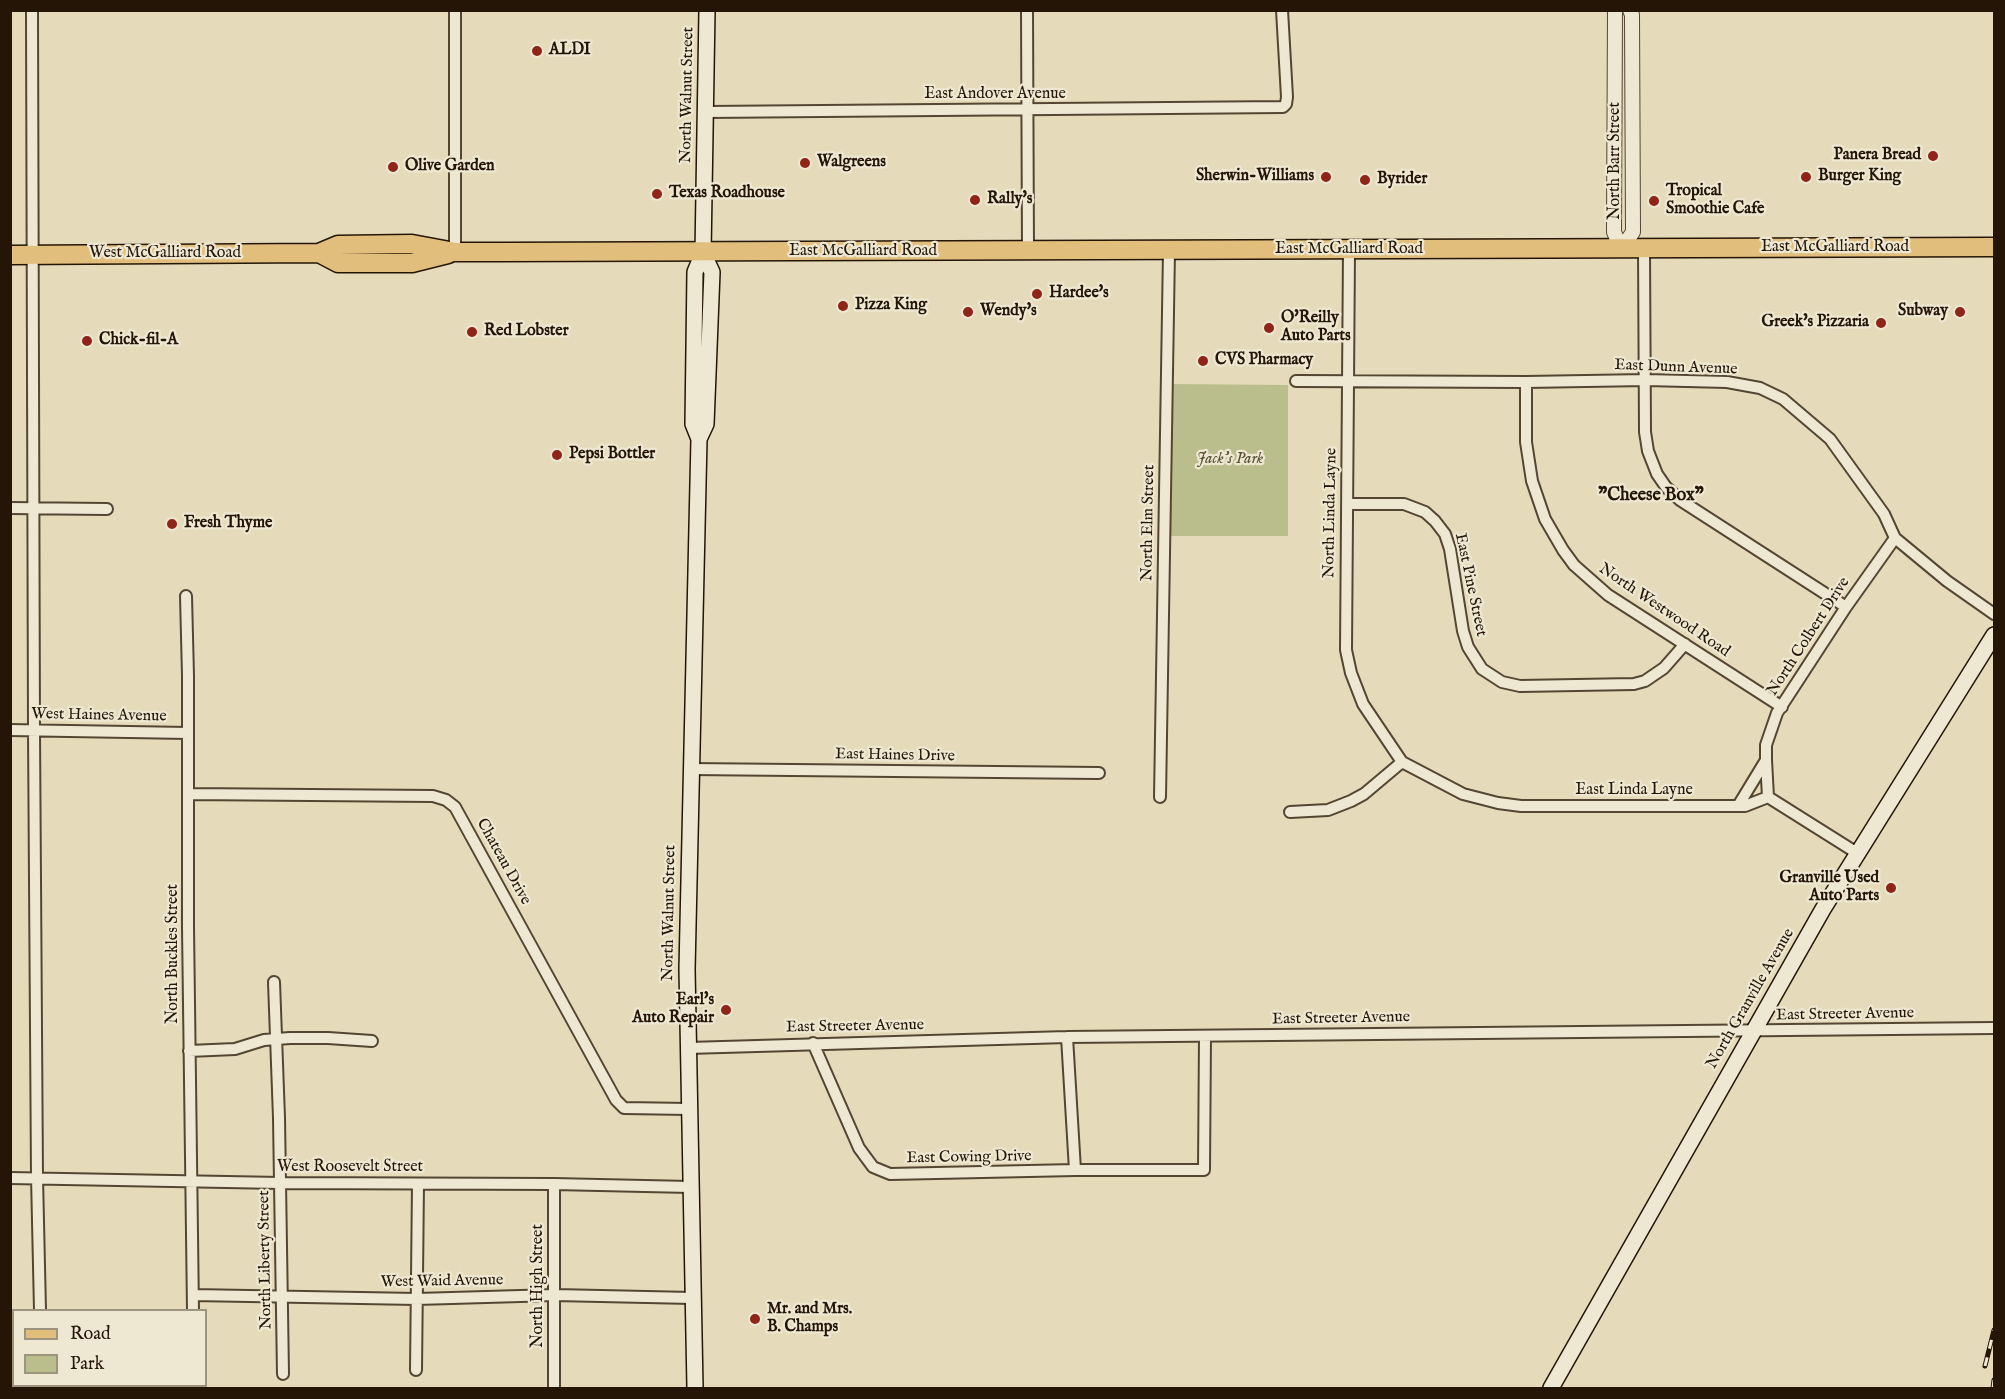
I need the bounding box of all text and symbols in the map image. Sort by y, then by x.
street label: North Walnut Street [677,27,699,163]
place label: ALDI [549,41,591,61]
marker: ALDI [530,44,544,58]
street label: East Andover Avenue [924,85,1066,105]
street label: North Barr Street [1606,102,1626,220]
place label: Panera Bread [1834,146,1921,166]
marker: Panera Bread [1926,149,1940,163]
place label: Walgreens [817,153,886,173]
marker: Walgreens [798,156,812,170]
place label: Olive Garden [405,157,495,177]
marker: Olive Garden [386,160,400,174]
place label: Sherwin-Williams [1196,167,1314,187]
place label: Burger King [1818,167,1901,187]
marker: Sherwin-Williams [1319,170,1333,184]
place label: Byrider [1377,170,1427,190]
marker: Burger King [1799,170,1813,184]
marker: Byrider [1358,173,1372,187]
place label: Tropical Smoothie Cafe [1666,182,1764,220]
place label: Texas Roadhouse [669,184,785,204]
marker: Texas Roadhouse [650,187,664,201]
place label: Rally's [987,190,1032,210]
marker: Rally's [968,193,982,207]
marker: Tropical Smoothie Cafe [1647,194,1661,208]
street label: East McGalliard Road [1761,238,1909,258]
street label: East McGalliard Road [1275,240,1423,260]
street label: East McGalliard Road [789,242,937,262]
street label: West McGalliard Road [89,244,241,264]
place label: Hardee's [1049,284,1109,304]
marker: Hardee's [1030,287,1044,301]
place label: Pizza King [855,296,927,316]
marker: Pizza King [836,299,850,313]
place label: Wendy's [980,302,1037,322]
place label: Subway [1898,302,1948,322]
marker: Wendy's [961,305,975,319]
marker: Subway [1953,305,1967,319]
place label: O'Reilly Auto Parts [1281,309,1351,347]
place label: Greek's Pizzaria [1761,313,1869,333]
marker: Greek's Pizzaria [1874,316,1888,330]
marker: O'Reilly Auto Parts [1262,321,1276,335]
place label: Red Lobster [484,322,569,342]
marker: Red Lobster [465,325,479,339]
place label: Chick-fil-A [99,331,178,351]
marker: Chick-fil-A [80,334,94,348]
place label: CVS Pharmacy [1215,351,1313,371]
marker: CVS Pharmacy [1196,354,1210,368]
street label: East Dunn Avenue [1614,356,1738,380]
place label: Pepsi Bottler [569,445,655,465]
marker: Pepsi Bottler [550,448,564,462]
street label: North Linda Layne [1320,448,1342,578]
park label: Jack's Park [1197,450,1263,470]
street label: North Elm Street [1138,465,1160,581]
district label: "Cheese Box" [1598,485,1704,507]
place label: Fresh Thyme [184,514,272,534]
marker: Fresh Thyme [165,517,179,531]
street label: East Pine Street [1450,532,1490,638]
street label: North Westwood Road [1595,560,1733,662]
street label: North Colbert Drive [1763,574,1855,700]
street label: West Haines Avenue [31,705,167,727]
street label: East Haines Drive [835,745,955,767]
street label: East Linda Layne [1575,781,1693,801]
street label: Chateau Drive [471,816,535,908]
street label: North Walnut Street [659,845,681,981]
place label: Granville Used Auto Parts [1780,869,1879,907]
marker: Granville Used Auto Parts [1884,881,1898,895]
street label: North Buckles Street [164,884,184,1024]
street label: North Granville Avenue [1703,925,1799,1073]
place label: Earl's Auto Repair [632,991,714,1029]
marker: Earl's Auto Repair [719,1003,733,1017]
street label: East Streeter Avenue [1776,1004,1914,1026]
street label: East Streeter Avenue [1272,1008,1410,1030]
street label: East Streeter Avenue [786,1016,924,1038]
street label: East Cowing Drive [906,1147,1032,1169]
street label: West Roosevelt Street [277,1158,423,1178]
street label: North Liberty Street [255,1190,277,1330]
street label: North High Street [529,1224,549,1348]
street label: West Waid Avenue [380,1271,504,1293]
place label: Mr. and Mrs. B. Champs [767,1300,852,1338]
legend [12,1309,207,1387]
marker: Mr. and Mrs. B. Champs [748,1312,762,1326]
text: Road [70,1323,111,1346]
text: Park [70,1353,104,1376]

